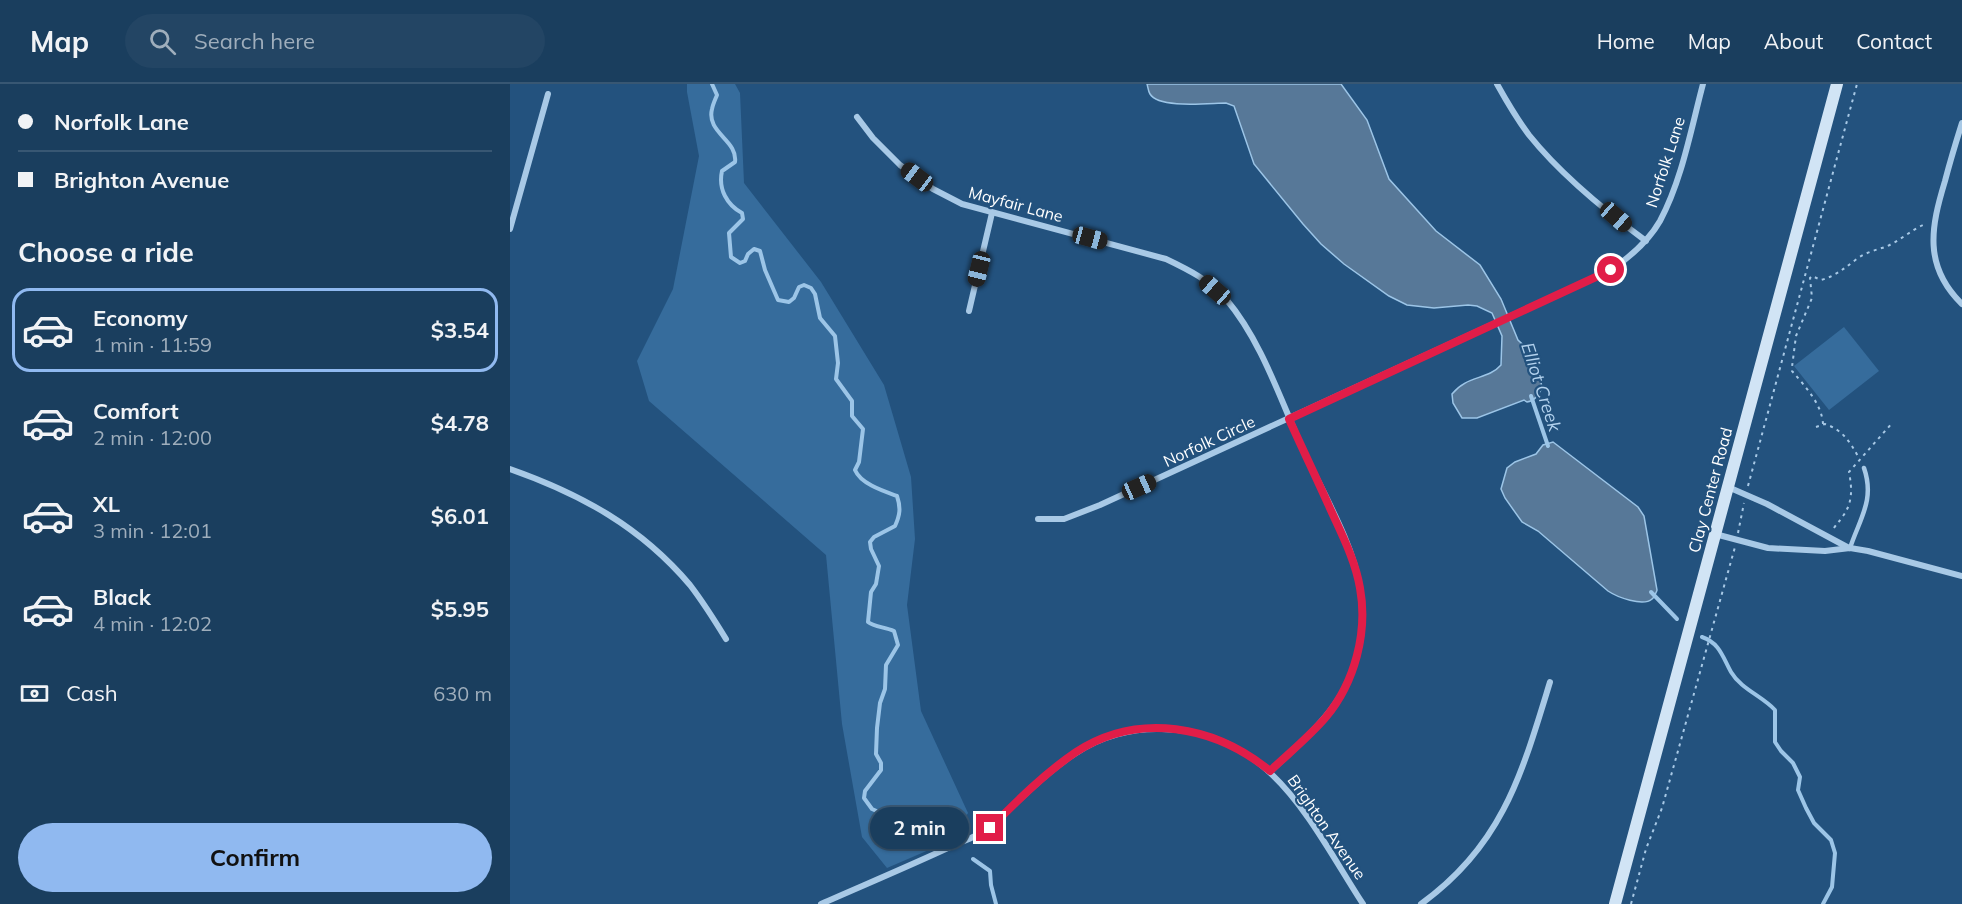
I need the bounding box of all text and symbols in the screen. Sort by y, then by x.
search box [125,14,545,68]
text: Map [30,24,89,59]
icon: search [146,25,179,58]
text: Search here [194,27,315,55]
text: Home [1597,28,1655,54]
text: Map [1688,28,1731,54]
text: About [1764,28,1823,54]
text: Contact [1856,28,1932,54]
text: Norfolk Lane [54,108,189,136]
street label: Norfolk Lane [1641,114,1689,210]
car [897,159,937,195]
text: Brighton Avenue [54,166,229,194]
street label: Mayfair Lane [967,182,1065,226]
car [1597,198,1635,236]
car [1070,225,1110,251]
text: Choose a ride [18,235,194,269]
car [966,249,992,289]
route start [1597,256,1624,283]
car [1196,271,1234,309]
icon: car [21,303,75,357]
text: Economy [93,304,188,332]
text: $3.54 [431,316,489,344]
text: 1 min · 11:59 [93,332,212,357]
water label: Elliot Creek [1516,339,1567,435]
icon: car [21,396,75,450]
text: Comfort [93,397,179,425]
text: $4.78 [431,409,489,437]
street label: Norfolk Circle [1160,411,1258,471]
text: 2 min · 12:00 [93,425,212,450]
street label: Clay Center Road [1684,425,1736,555]
car [1119,471,1159,503]
icon: car [21,489,75,543]
text: XL [93,490,120,518]
text: $6.01 [431,502,489,530]
text: 3 min · 12:01 [93,518,212,543]
icon: car [21,582,75,636]
text: Black [93,583,151,611]
text: $5.95 [431,595,489,623]
text: 4 min · 12:02 [93,611,212,636]
icon: cash [18,677,51,710]
text: Cash [66,679,118,707]
text: 630 m [433,681,492,706]
street label: Brighton Avenue [1283,771,1371,883]
callout: 2 min [870,807,969,849]
route end [976,814,1003,841]
text: 2 min [893,815,946,840]
button: Confirm [18,823,492,892]

